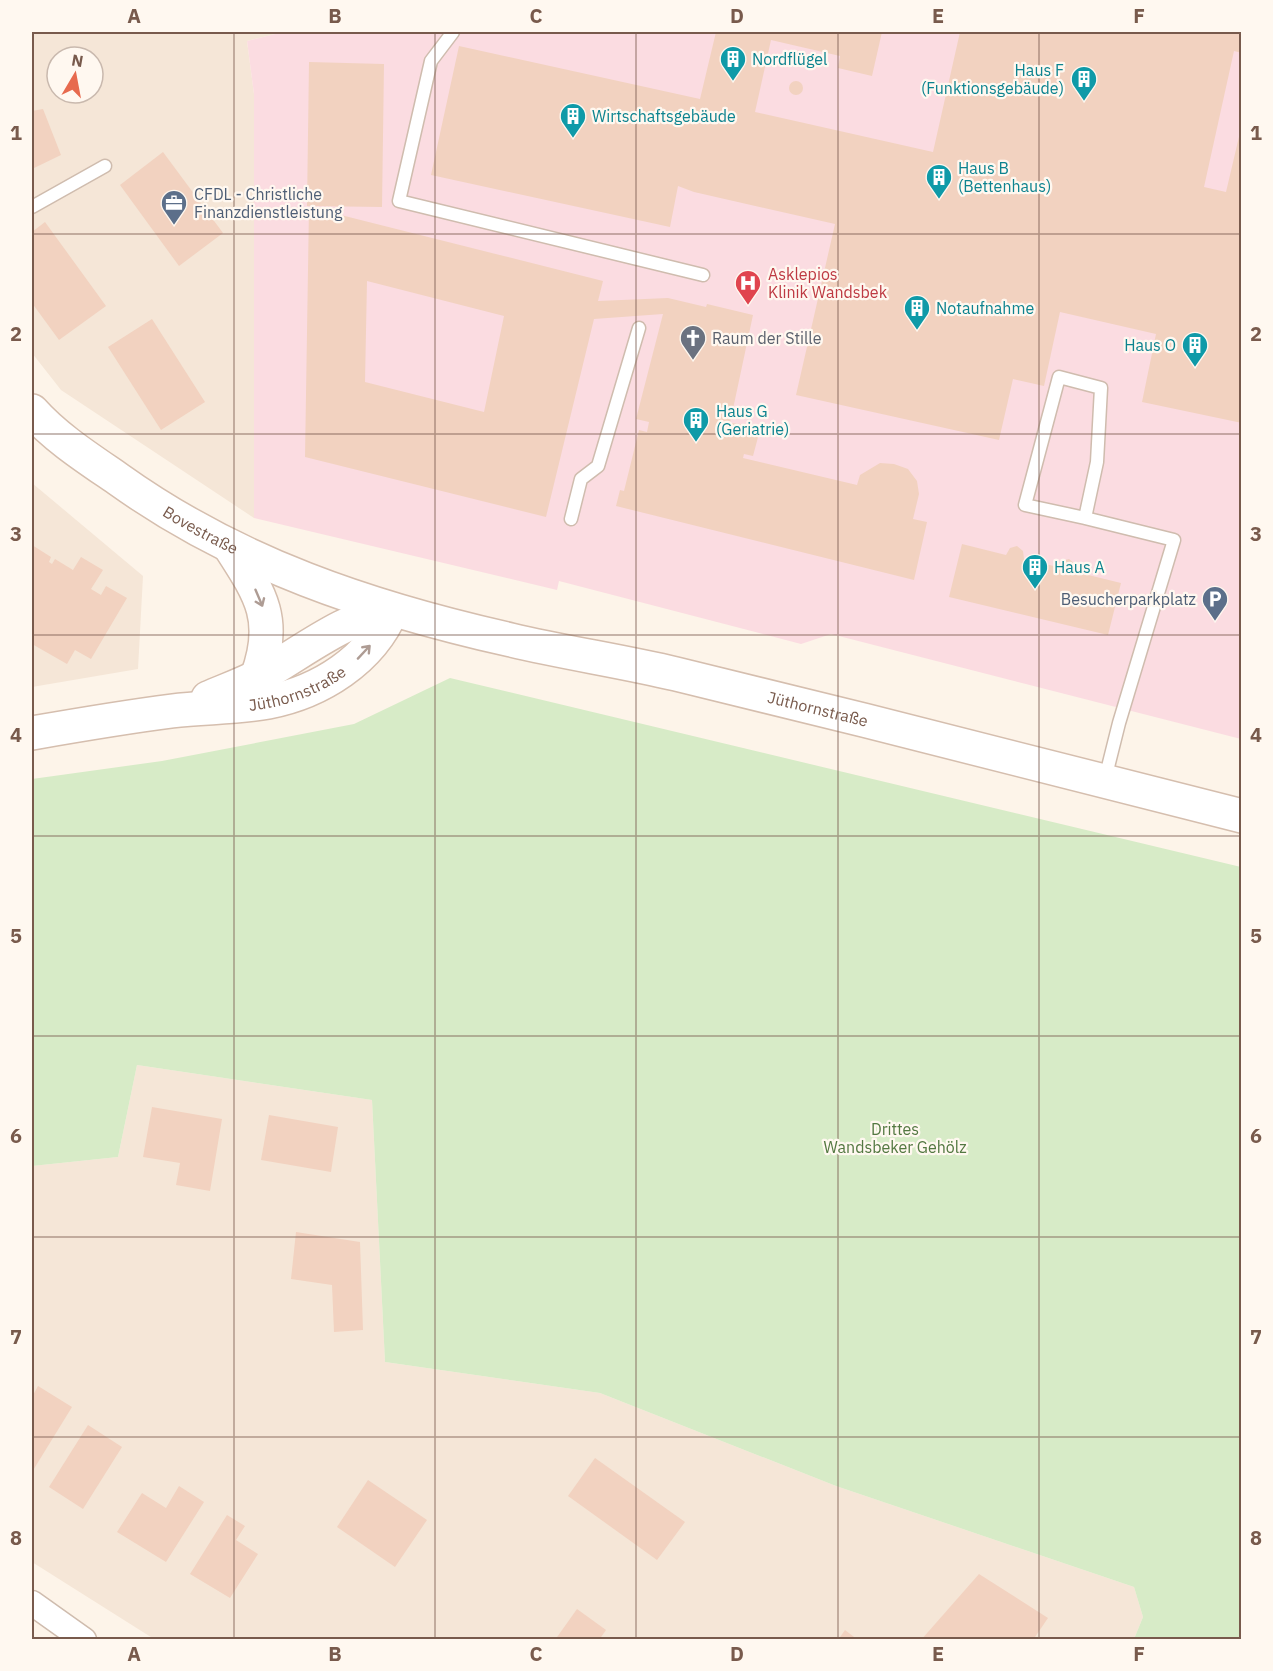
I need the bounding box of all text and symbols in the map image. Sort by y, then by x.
text: A [127,2,141,29]
text: B [328,2,342,29]
text: C [529,2,543,29]
text: D [730,2,744,29]
text: E [932,2,944,29]
text: F [1133,2,1145,29]
building icon: Nordflügel [718,44,748,82]
north arrow [45,45,105,105]
text: N [70,49,85,71]
place label: Nordflügel [752,49,827,69]
place label: Haus F (Funktionsgebäude) [921,60,1064,98]
building icon: Haus F (Funktionsgebäude) [1069,64,1099,102]
building icon: Wirtschaftsgebäude [558,101,588,139]
place label: Wirtschaftsgebäude [592,106,736,126]
text: 1 [10,119,22,146]
text: 1 [1250,119,1262,146]
place label: Haus B (Bettenhaus) [958,158,1051,196]
building icon: Haus B (Bettenhaus) [924,162,954,200]
place label: CFDL - Christliche Finanzdienstleistung [194,184,343,222]
office icon: CFDL - Christliche Finanzdienstleistung [159,188,189,226]
place label: Asklepios Klinik Wandsbek [768,264,888,302]
hospital icon: Asklepios Klinik Wandsbek [733,268,763,306]
building icon: Notaufnahme [902,293,932,331]
place label: Notaufnahme [936,298,1034,318]
text: 2 [10,320,22,347]
text: 2 [1250,320,1262,347]
church icon: Raum der Stille [678,323,708,361]
place label: Raum der Stille [712,328,822,348]
building icon: Haus O [1180,330,1210,368]
place label: Haus O [1124,335,1176,355]
place label: Haus G (Geriatrie) [716,401,789,439]
building icon: Haus G (Geriatrie) [681,405,711,443]
street label: Bovestraße [159,501,242,558]
text: 3 [10,520,22,547]
text: 3 [1250,520,1262,547]
building icon: Haus A [1020,552,1050,590]
place label: Haus A [1054,557,1105,577]
parking icon: Besucherparkplatz [1200,584,1230,622]
one-way arrow [254,588,265,607]
place label: Besucherparkplatz [1061,589,1196,609]
one-way arrow [356,645,370,660]
street label: Jüthornstraße [247,661,350,715]
street label: Jüthornstraße [766,687,870,731]
text: 4 [10,721,22,748]
text: 4 [1250,721,1262,748]
text: 5 [10,922,22,949]
text: 5 [1250,922,1262,949]
park label: Drittes Wandsbeker Gehölz [823,1119,967,1157]
text: 6 [10,1122,22,1149]
text: 6 [1250,1122,1262,1149]
text: 7 [10,1323,22,1350]
text: 7 [1250,1323,1262,1350]
text: 8 [10,1524,22,1551]
text: 8 [1250,1524,1262,1551]
text: A [127,1640,141,1667]
text: B [328,1640,342,1667]
text: C [529,1640,543,1667]
text: D [730,1640,744,1667]
text: E [932,1640,944,1667]
text: F [1133,1640,1145,1667]

